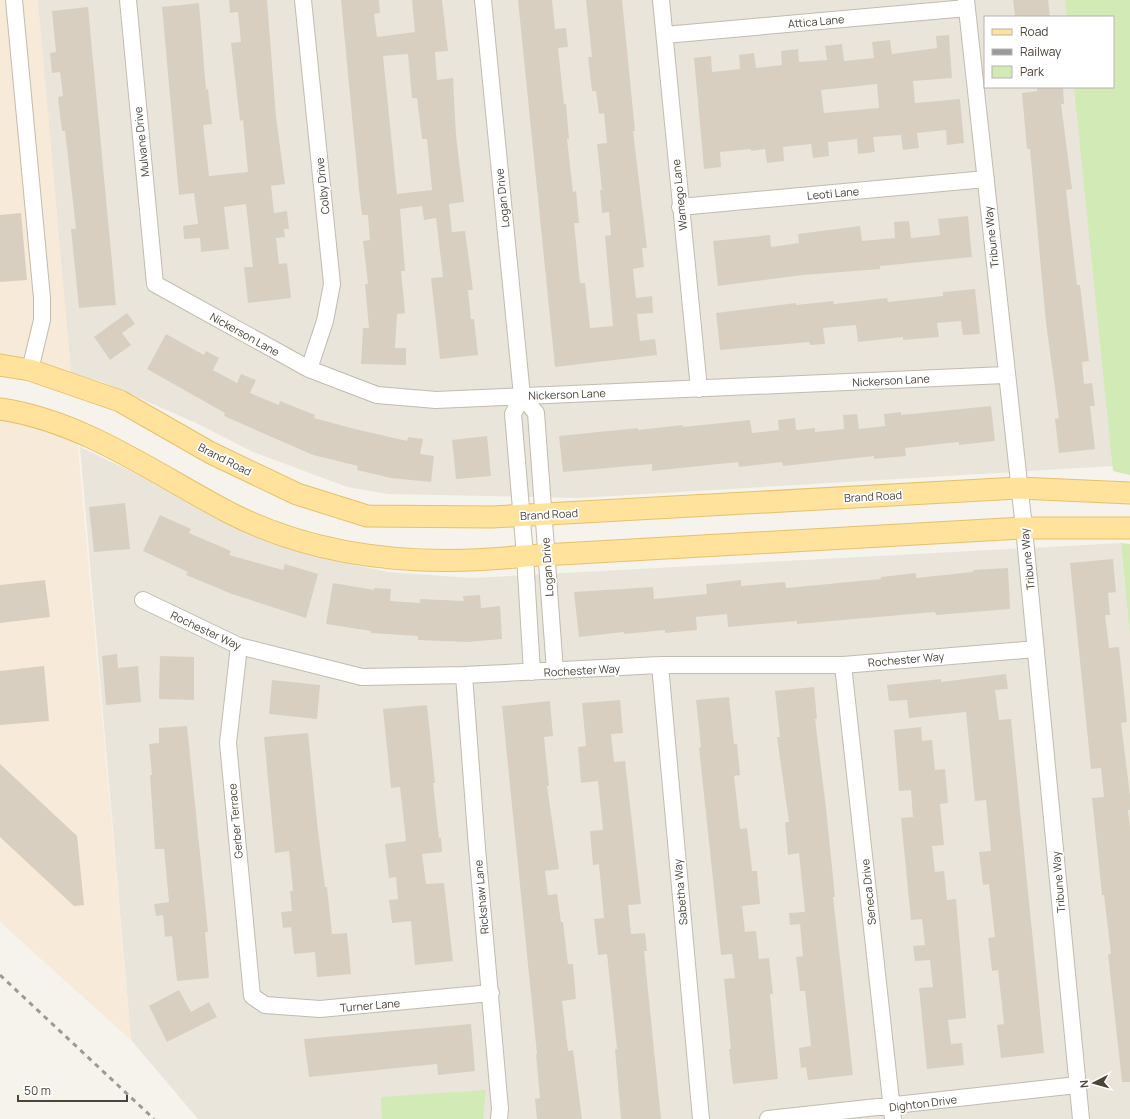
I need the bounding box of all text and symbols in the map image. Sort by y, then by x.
street label: Attica Lane [787,11,845,31]
legend [984,16,1114,88]
text: Road [1020,23,1048,40]
text: Railway [1020,43,1062,60]
text: Park [1020,63,1045,80]
street label: Mulvane Drive [130,106,152,178]
street label: Colby Drive [312,156,332,215]
street label: Wamego Lane [668,158,690,231]
street label: Logan Drive [491,167,513,228]
street label: Leoti Lane [806,183,860,203]
street label: Tribune Way [980,205,1002,269]
street label: Nickerson Lane [208,309,283,360]
street label: Nickerson Lane [852,370,931,390]
street label: Nickerson Lane [528,385,606,403]
street label: Brand Road [196,439,254,479]
street label: Brand Road [844,487,902,505]
street label: Brand Road [520,505,578,523]
street label: Tribune Way [1016,527,1038,591]
street label: Logan Drive [537,536,557,597]
street label: Rochester Way [168,607,244,653]
street label: Rochester Way [867,648,945,670]
street label: Rochester Way [543,661,621,679]
street label: Gerber Terrace [224,782,246,859]
street label: Tribune Way [1048,850,1068,914]
street label: Sabetha Way [670,858,690,926]
street label: Seneca Drive [857,858,879,926]
street label: Rickshaw Lane [470,859,492,935]
street label: Turner Lane [339,995,401,1015]
north arrow [1074,1063,1114,1103]
scale bar [18,1077,127,1103]
text: N [1076,1079,1091,1089]
text: 50 m [24,1082,51,1099]
street label: Dighton Drive [888,1091,958,1115]

